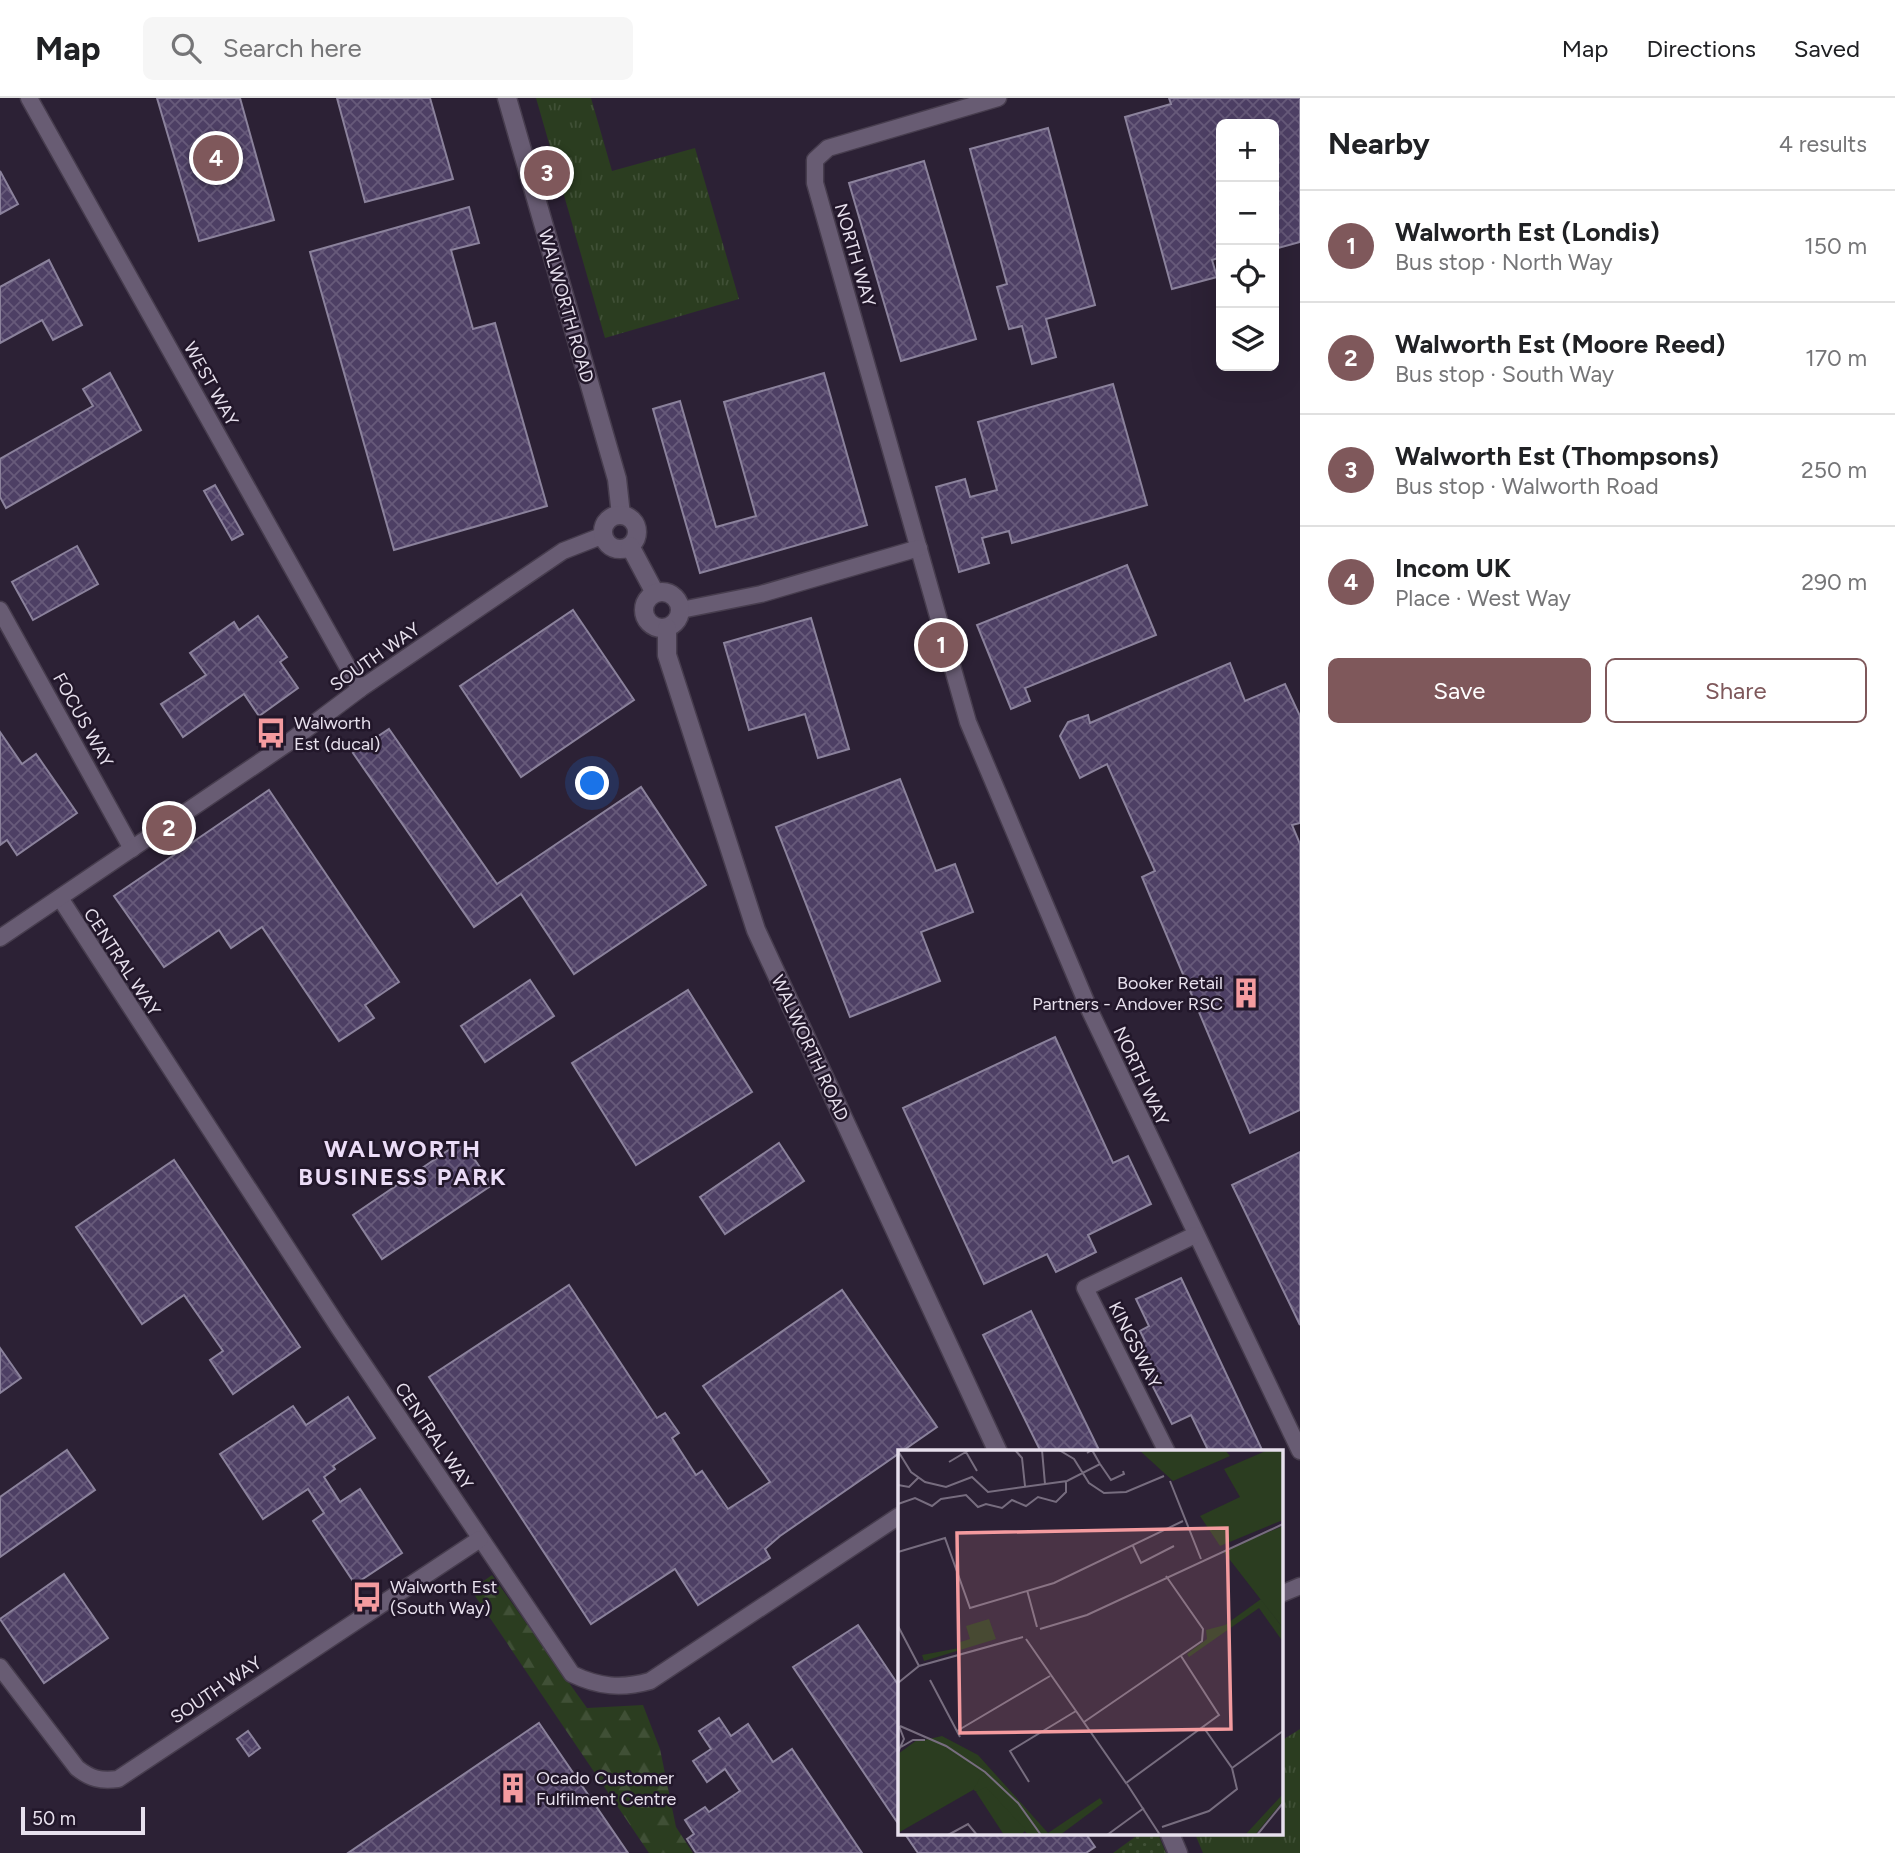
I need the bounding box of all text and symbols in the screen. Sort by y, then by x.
search box [143,17,633,80]
text: Map [35,29,101,68]
icon: search [167,29,205,67]
text: Search here [223,32,362,64]
text: Map [1562,34,1608,63]
text: Directions [1646,34,1756,63]
text: Saved [1794,34,1860,63]
map controls [1216,119,1279,371]
button: + [1216,119,1279,182]
text: Nearby [1328,125,1430,162]
text: 4 results [1779,130,1867,158]
pin: 4 [193,132,239,184]
pin: 3 [524,147,570,199]
button: − [1216,182,1279,245]
street label: NORTH WAY [830,201,880,309]
text: Walworth Est (Londis) [1395,216,1660,248]
street label: WALWORTH ROAD [534,227,598,385]
text: 1 [1346,232,1356,260]
text: 150 m [1804,232,1867,260]
button: locate [1216,245,1279,308]
text: Bus stop · North Way [1395,248,1613,276]
button: layers [1216,308,1279,371]
text: Walworth Est (Moore Reed) [1395,328,1725,360]
street label: WEST WAY [179,338,243,430]
text: 2 [1344,344,1358,372]
text: 170 m [1805,344,1867,372]
text: Bus stop · South Way [1395,360,1614,388]
text: Walworth Est (Thompsons) [1395,440,1719,472]
text: 3 [1345,456,1357,484]
text: 250 m [1801,456,1867,484]
text: Bus stop · Walworth Road [1395,472,1659,500]
text: Incom UK [1395,552,1511,584]
text: 4 [1344,568,1358,596]
text: 290 m [1801,568,1867,596]
text: Place · West Way [1395,584,1571,612]
street label: SOUTH WAY [326,618,424,696]
pin: 1 [918,619,964,671]
button: Save [1328,658,1591,723]
button: Share [1605,658,1867,723]
street label: FOCUS WAY [48,669,118,771]
place label: Walworth Est (ducal) [294,712,380,755]
bus stop icon: Walworth Est (ducal) [254,716,288,750]
your location [575,766,609,800]
pin: 2 [146,802,192,854]
street label: CENTRAL WAY [79,904,165,1020]
street label: WALWORTH ROAD [767,972,853,1124]
place label: Booker Retail Partners - Andover RSC [1032,972,1223,1015]
building icon: Booker Retail Partners - Andover RSC [1229,976,1263,1010]
street label: NORTH WAY [1109,1023,1174,1129]
district label: WALWORTH BUSINESS PARK [298,1134,508,1191]
street label: KINGSWAY [1104,1298,1166,1392]
street label: CENTRAL WAY [390,1378,478,1494]
inset map [898,1450,1282,1836]
place label: Walworth Est (South Way) [390,1576,497,1619]
bus stop icon: Walworth Est (South Way) [350,1580,384,1614]
street label: SOUTH WAY [166,1651,266,1728]
place label: Ocado Customer Fulfilment Centre [536,1767,677,1810]
building icon: Ocado Customer Fulfilment Centre [496,1771,530,1805]
scale bar [21,1804,145,1836]
text: 50 m [32,1807,76,1830]

